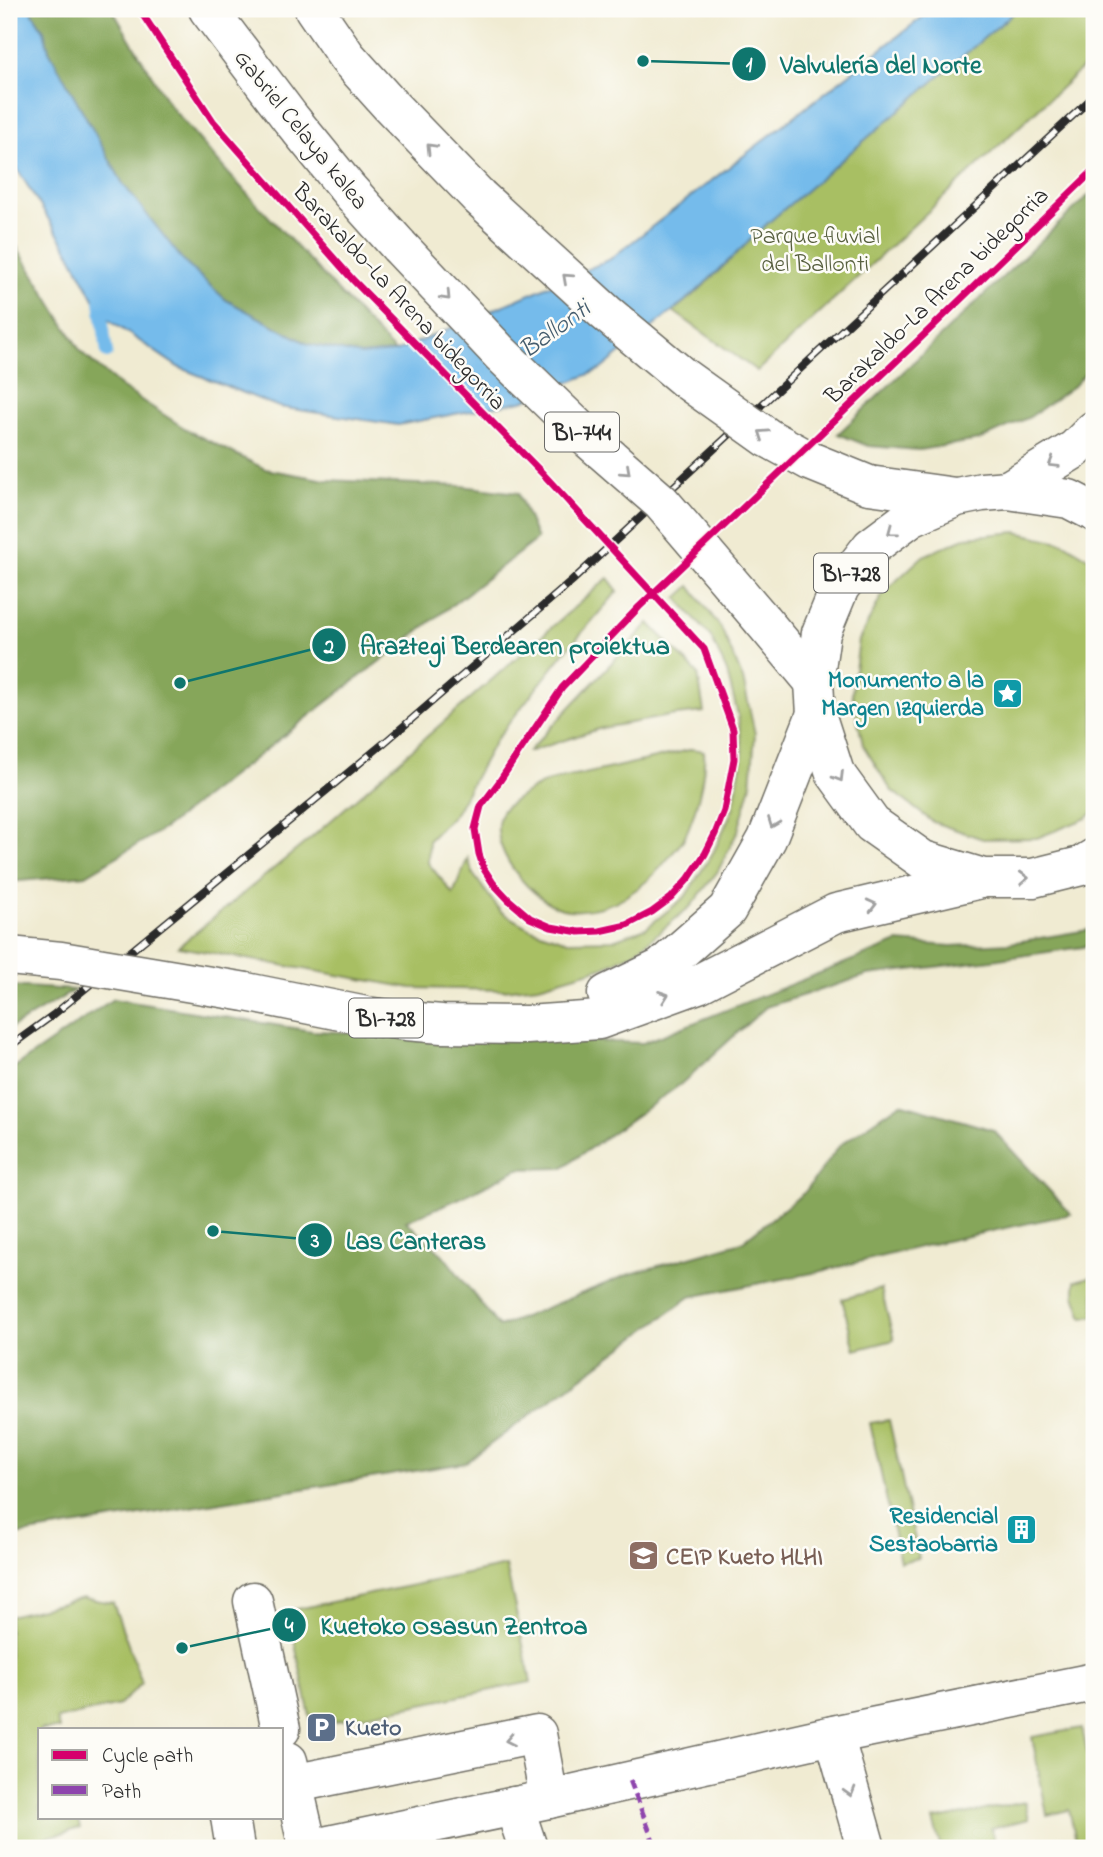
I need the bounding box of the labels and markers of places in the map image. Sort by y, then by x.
callout: Valvulería del Norte [732,40,996,87]
callout: Araztegi Berdearen proiektua [311,622,684,669]
place label: Monumento a la Margen Izquierda [821,664,984,728]
place icon: Monumento a la Margen Izquierda [990,676,1024,710]
callout: Las Canteras [297,1216,500,1263]
place label: Residencial Sestaobarria [869,1500,998,1563]
building icon: Residencial Sestaobarria [1004,1512,1038,1546]
school or university icon: CEIP Kueto HLHI [626,1539,660,1573]
place label: CEIP Kueto HLHI [666,1541,823,1576]
callout: Kuetoko Osasun Zentroa [271,1601,601,1648]
parking icon: Kueto [305,1710,339,1744]
place label: Kueto [345,1712,402,1747]

